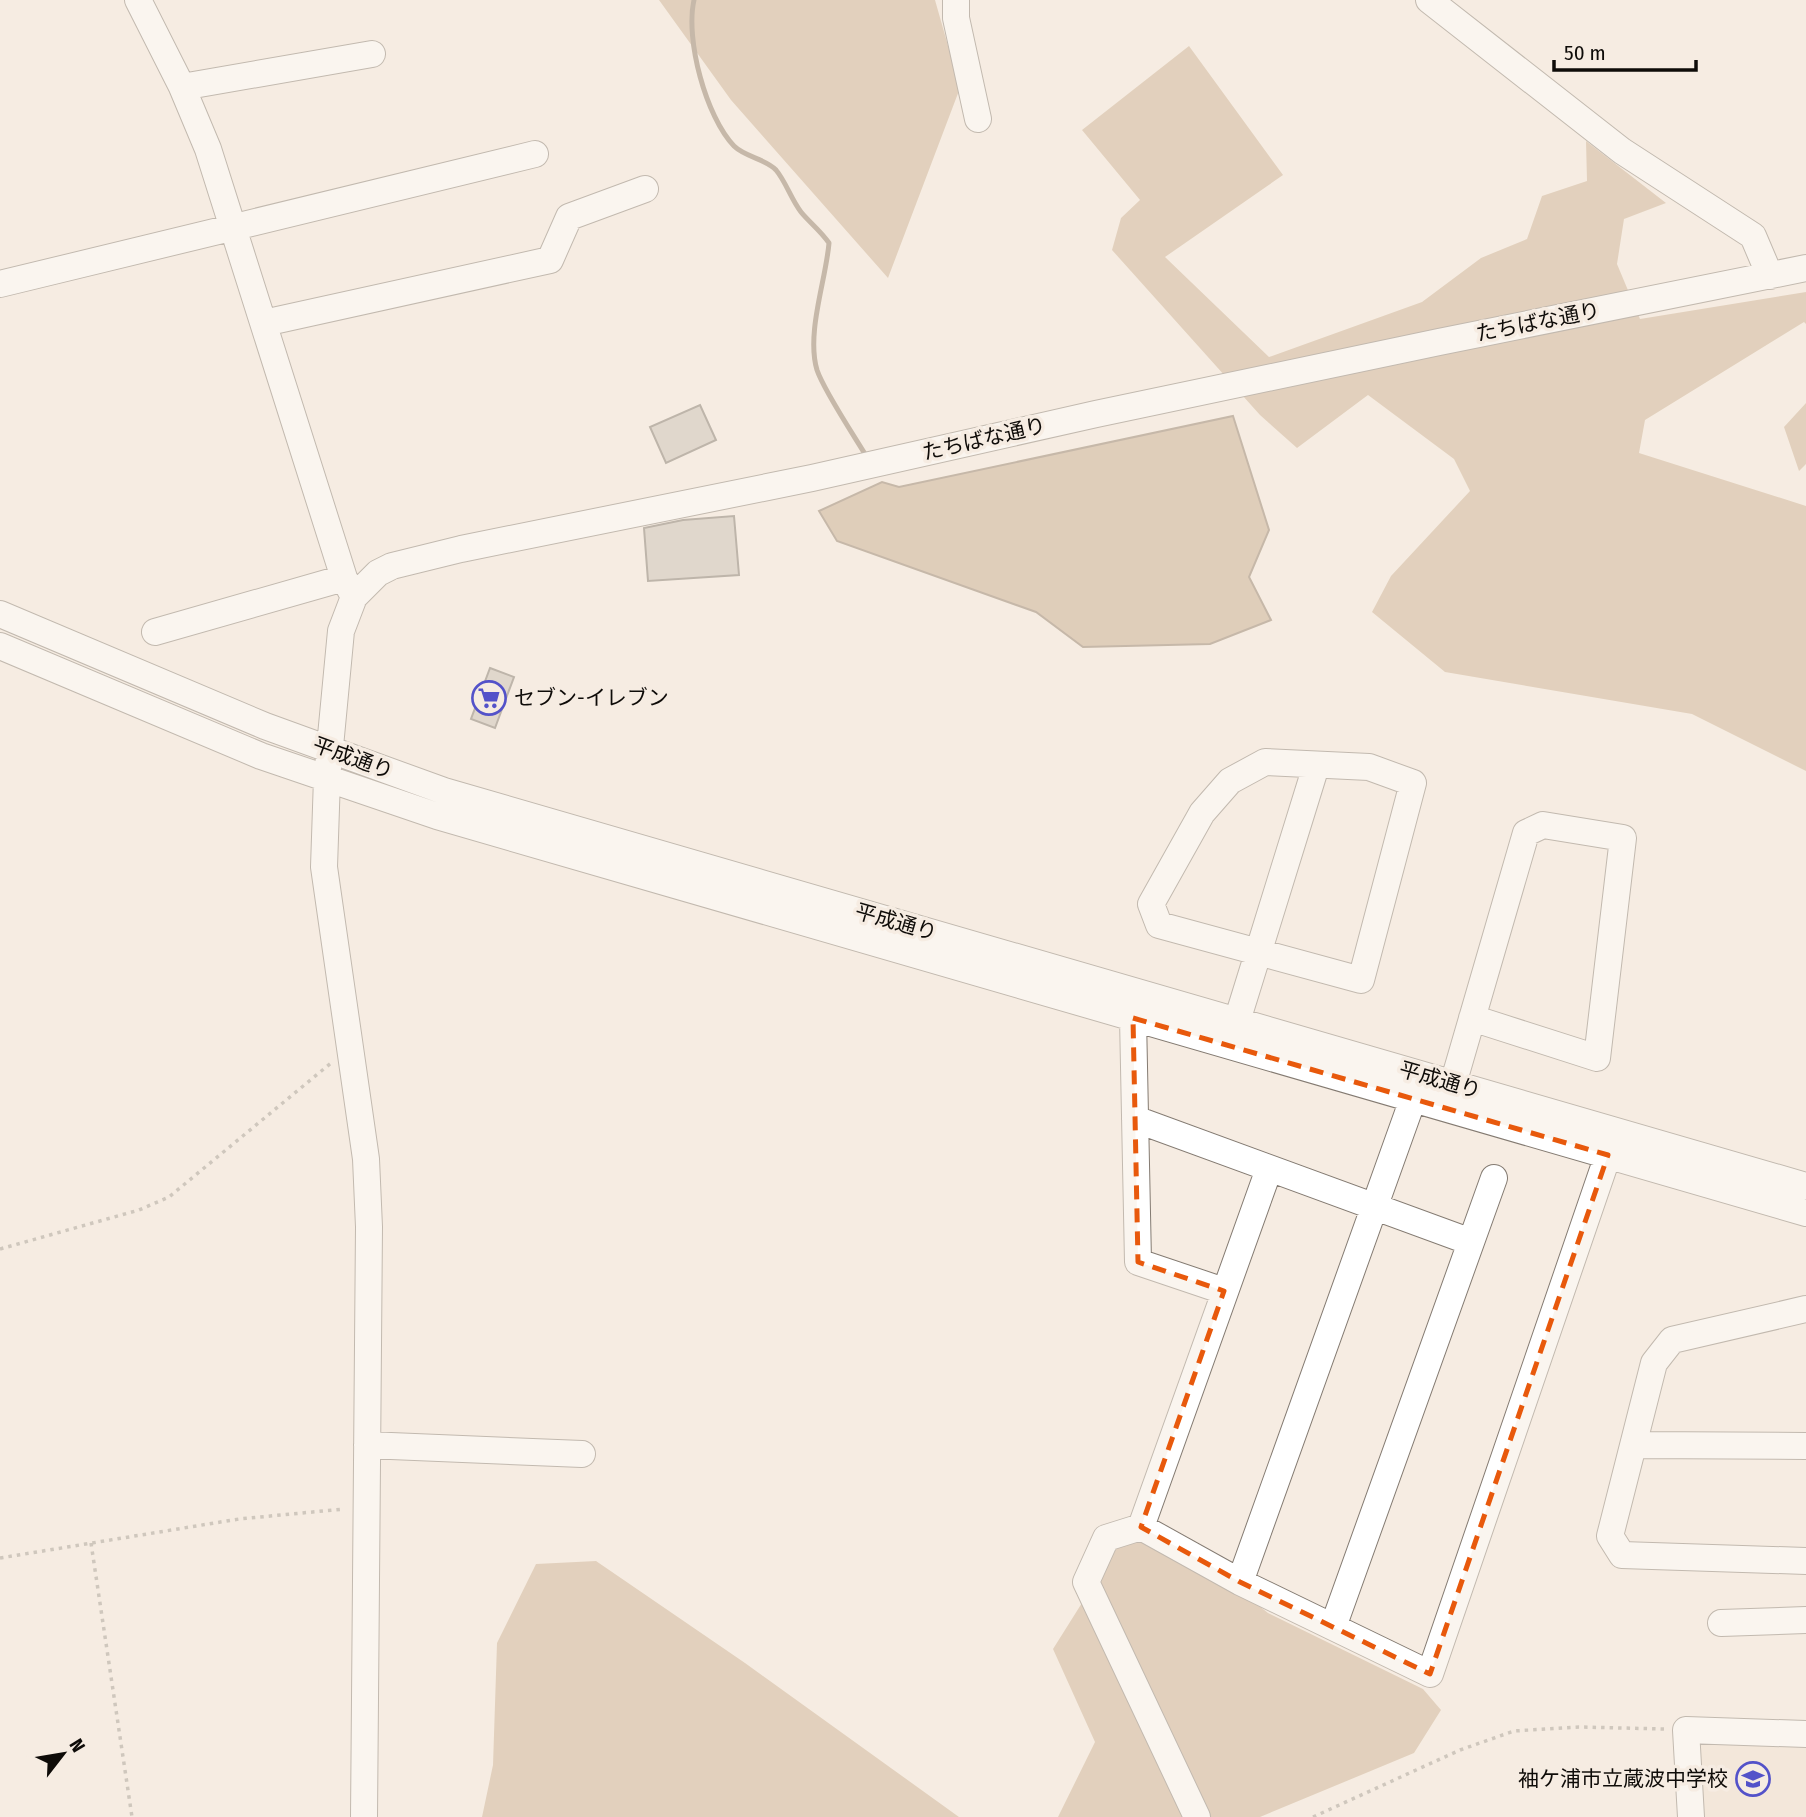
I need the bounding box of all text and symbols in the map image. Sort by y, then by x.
scale bar [1554,28,1696,72]
text: 50 m [1564,40,1606,66]
street label: たちばな通り [1474,297,1602,347]
street label: たちばな通り [920,412,1048,466]
supermarket icon: セブン-イレブン [470,679,508,717]
place label: セブン-イレブン [514,685,669,711]
street label: 平成通り [309,731,397,785]
street label: 平成通り [852,898,940,946]
street label: 平成通り [1396,1056,1484,1104]
north arrow [28,1719,98,1789]
text: N [64,1735,90,1756]
school or university icon: 袖ケ浦市立蔵波中学校 [1734,1760,1772,1798]
place label: 袖ケ浦市立蔵波中学校 [1518,1766,1728,1792]

